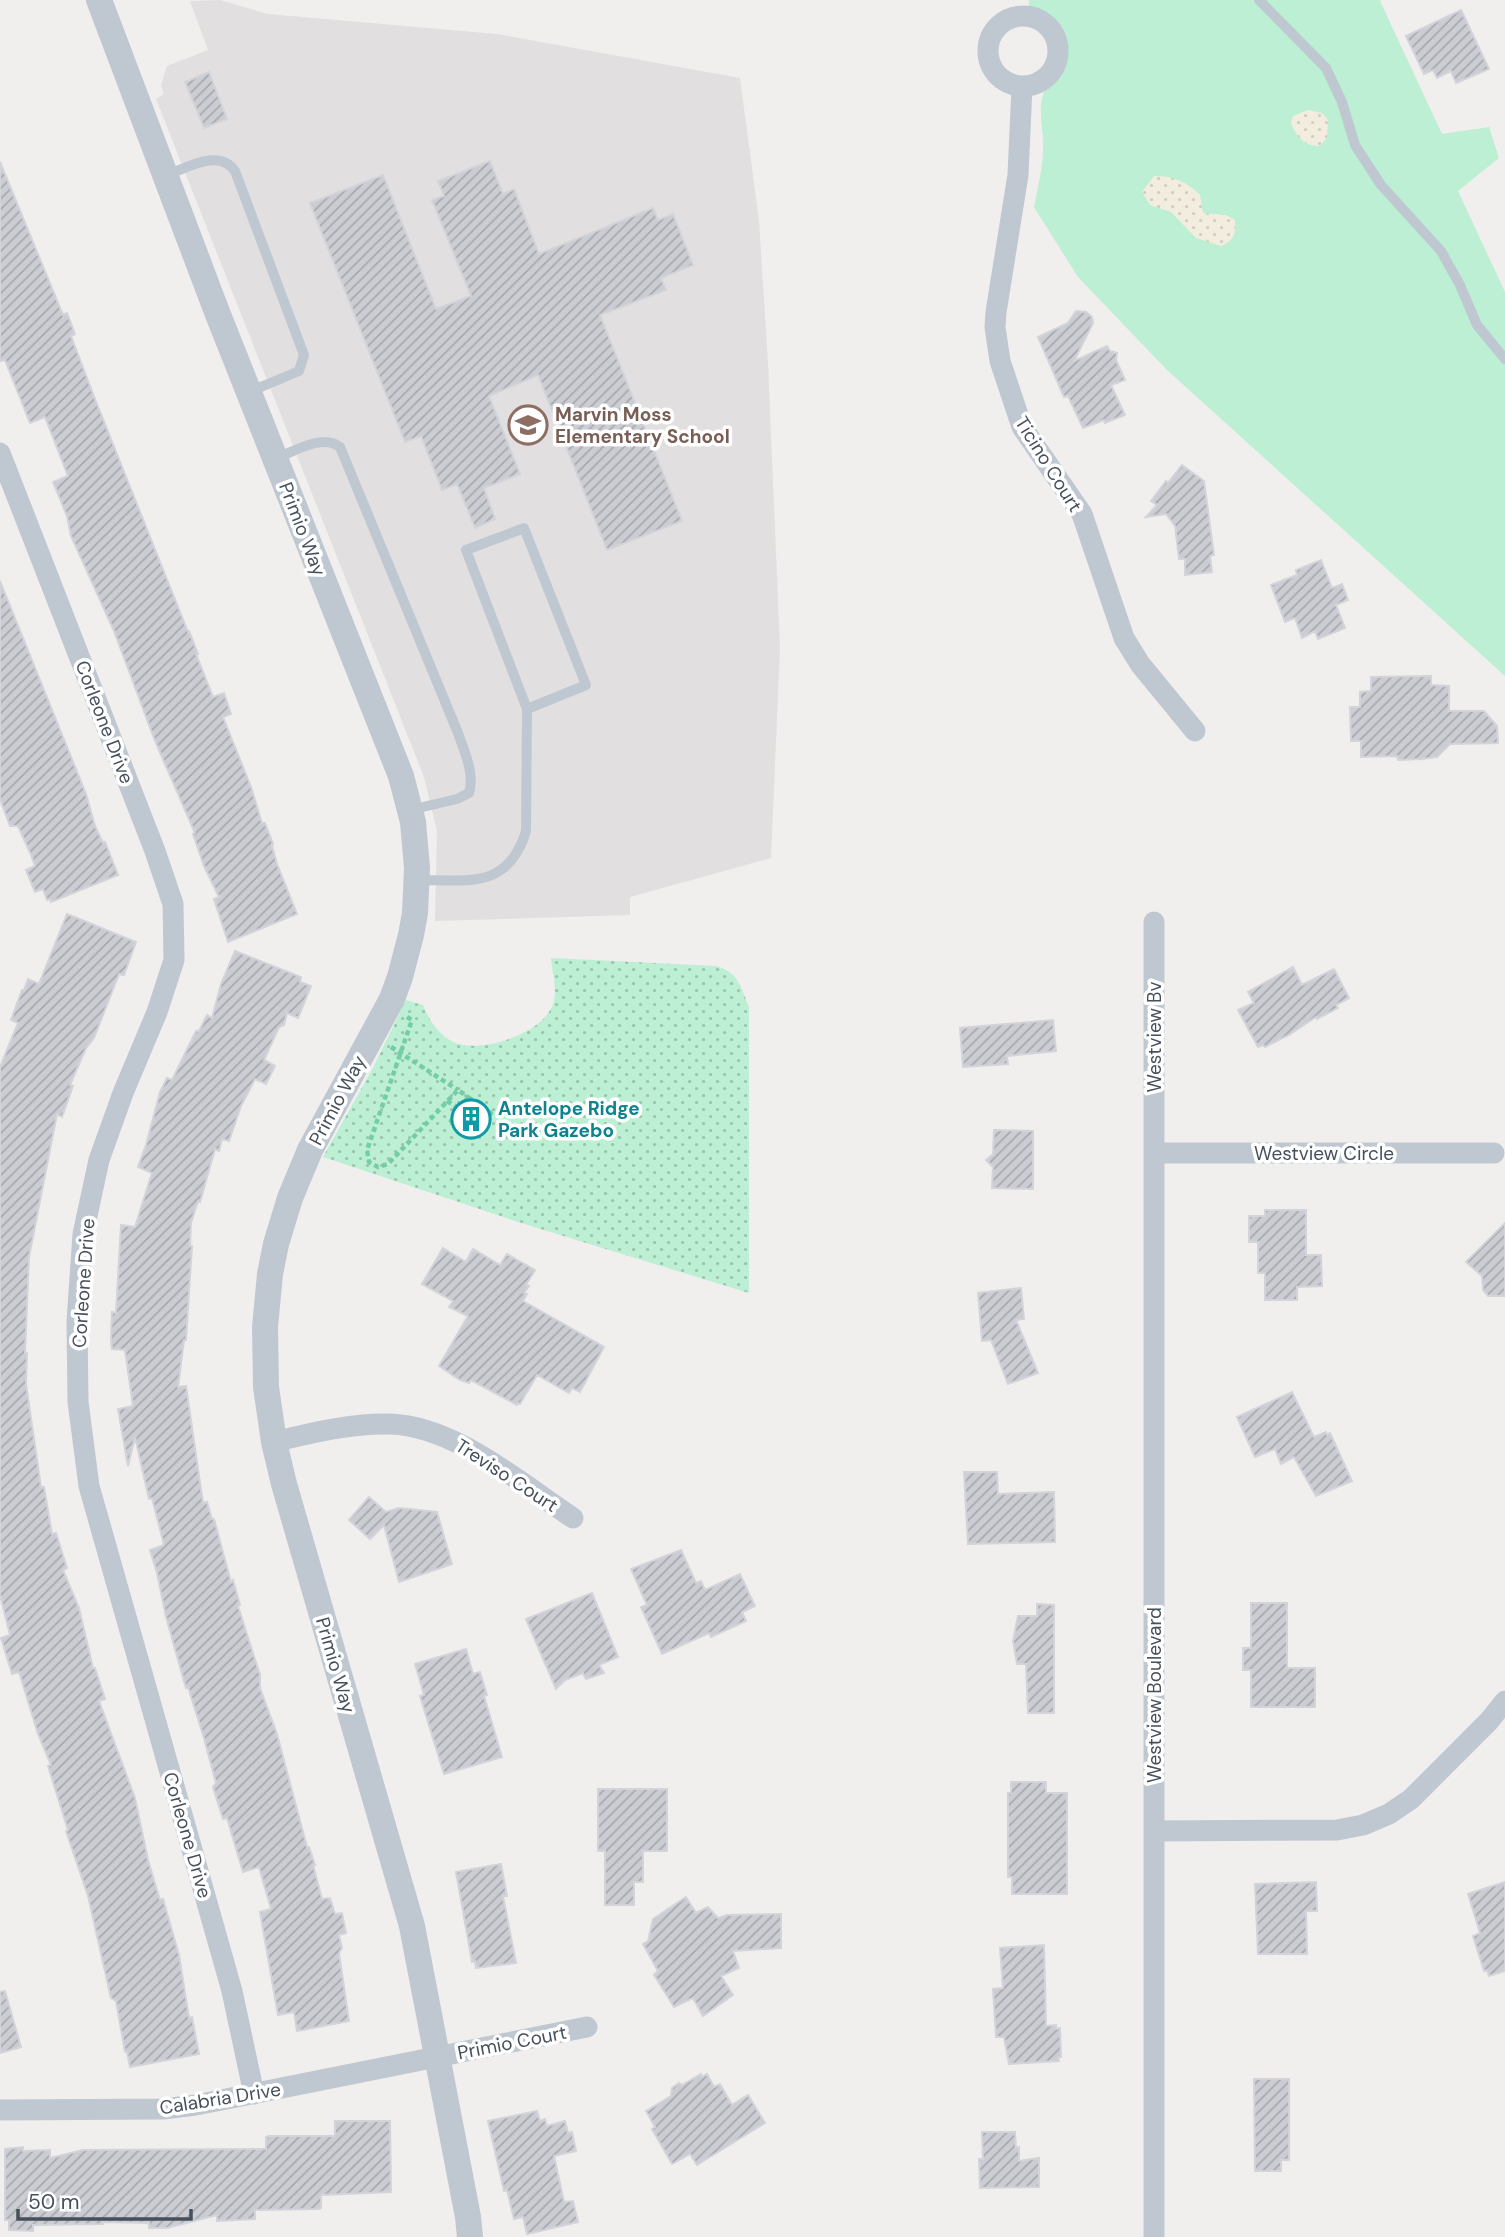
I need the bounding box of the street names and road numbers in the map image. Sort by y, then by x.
street label: Ticino Court [1009,412,1088,517]
street label: Primio Way [273,479,332,580]
street label: Corleone Drive [70,657,139,787]
street label: Westview Bv [1142,982,1167,1092]
street label: Primio Way [303,1050,372,1150]
street label: Westview Circle [1254,1141,1394,1166]
street label: Corleone Drive [66,1217,101,1349]
street label: Treviso Court [451,1433,563,1518]
street label: Westview Boulevard [1142,1607,1167,1783]
street label: Primio Way [310,1614,361,1716]
street label: Corleone Drive [158,1769,217,1901]
street label: Primio Court [455,2020,569,2065]
street label: Calabria Drive [158,2077,282,2120]

